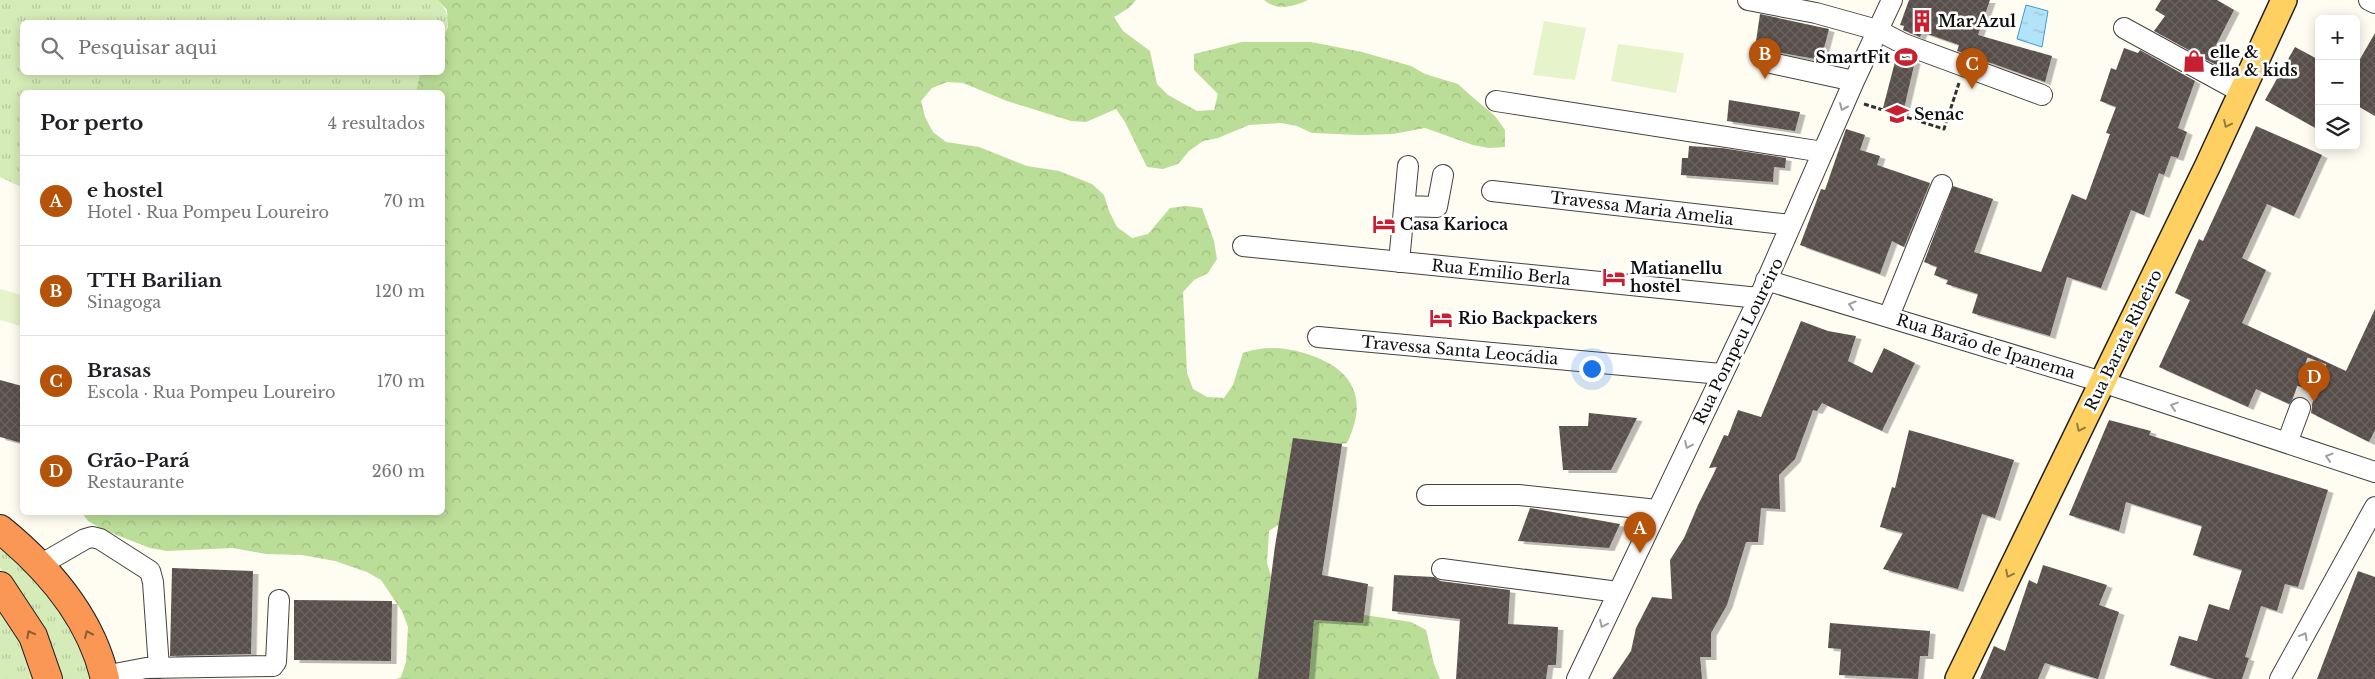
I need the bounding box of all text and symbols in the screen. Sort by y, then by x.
building icon: Mar Azul [1909,8,1935,34]
place label: Mar Azul [1938,11,2016,31]
map controls [2315,15,2360,150]
button: + [2315,15,2360,60]
search box [20,20,445,75]
icon: search [38,34,66,62]
text: Pesquisar aqui [78,36,217,59]
pin: B [1749,38,1781,79]
place label: elle & ella & kids [2210,42,2298,80]
sports icon: SmartFit [1893,44,1919,70]
place label: SmartFit [1816,47,1891,67]
pin: C [1956,48,1988,89]
shop icon: elle & ella & kids [2181,48,2207,74]
button: − [2315,60,2360,105]
school or university icon: Senac [1884,101,1910,127]
one-way arrow [1838,102,1849,111]
place label: Senac [1914,104,1964,124]
button: layers [2315,105,2360,150]
text: Por perto [40,110,143,136]
text: 4 resultados [328,113,425,133]
one-way arrow [2222,119,2233,128]
text: e hostel [87,179,163,202]
street label: Travessa Maria Amelia [1549,187,1735,229]
text: A [50,191,62,211]
text: 70 m [384,191,425,211]
text: Hotel · Rua Pompeu Loureiro [87,202,329,222]
hotel icon: Casa Karioca [1371,211,1397,237]
place label: Casa Karioca [1400,214,1508,234]
street label: Rua Pompeu Loureiro [1689,254,1787,428]
street label: Rua Emilio Berla [1430,255,1572,289]
place label: Matianellu hostel [1630,258,1723,296]
hotel icon: Matianellu hostel [1601,264,1627,290]
street label: Rua Barata Ribeiro [2080,266,2166,414]
text: TTH Barilian [87,269,222,292]
text: B [50,281,62,301]
text: 120 m [375,281,425,301]
text: Sinagoga [87,292,161,312]
one-way arrow [1849,301,1857,311]
hotel icon: Rio Backpackers [1428,305,1454,331]
place label: Rio Backpackers [1458,308,1598,328]
street label: Rua Barão de Ipanema [1894,309,2078,383]
street label: Travessa Santa Leocádia [1361,331,1559,369]
your location [1579,356,1605,382]
text: Brasas [87,359,151,382]
pin: D [2298,361,2330,402]
text: C [49,371,63,391]
text: 170 m [377,371,425,391]
text: Escola · Rua Pompeu Loureiro [87,382,335,402]
one-way arrow [2171,402,2179,412]
one-way arrow [2076,423,2087,432]
one-way arrow [1683,440,1694,449]
text: Grão-Pará [87,449,190,472]
one-way arrow [2325,453,2333,463]
text: D [49,461,63,481]
text: 260 m [372,461,425,481]
text: Restaurante [87,472,184,492]
pin: A [1624,512,1656,553]
one-way arrow [2005,569,2015,578]
one-way arrow [1599,619,1609,628]
one-way arrow [27,630,37,639]
one-way arrow [83,630,94,639]
one-way arrow [2297,633,2307,642]

